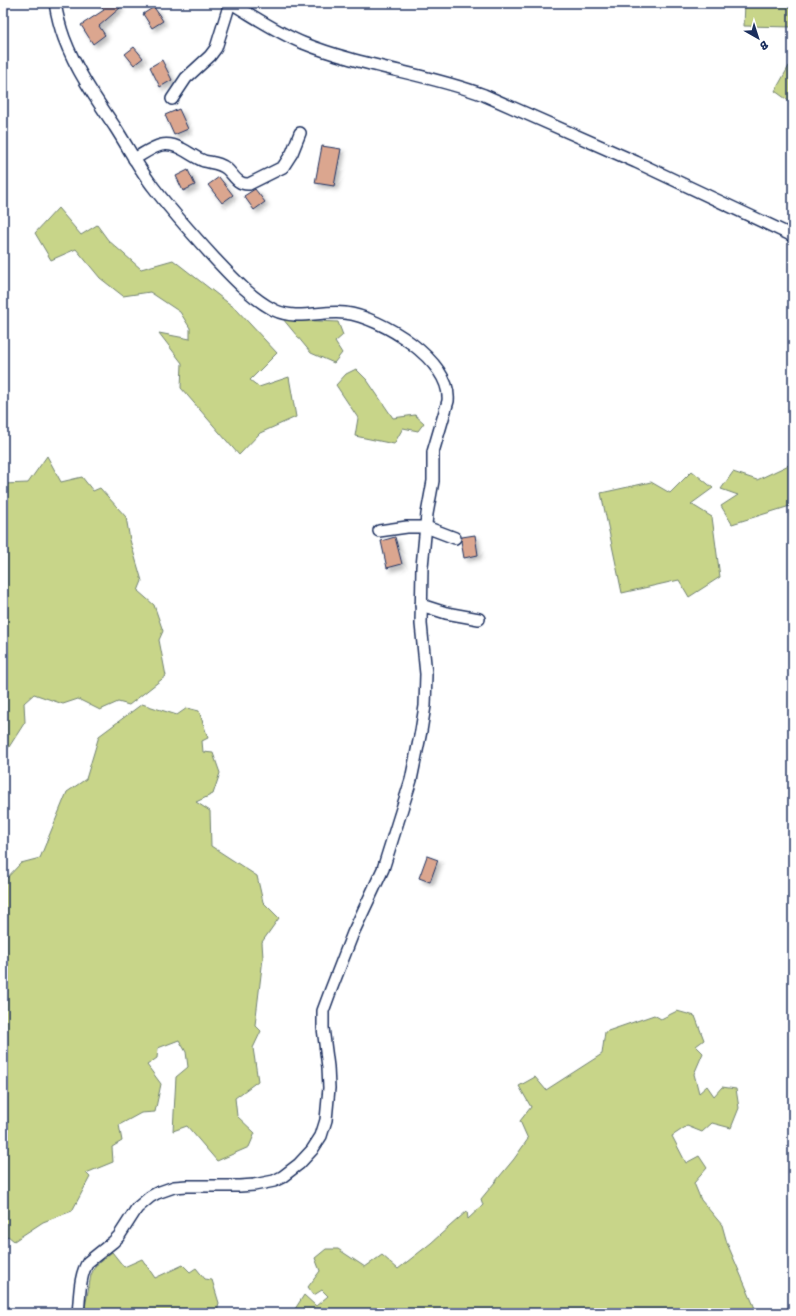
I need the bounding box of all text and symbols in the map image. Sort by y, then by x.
north arrow [738,18,778,58]
text: B [755,36,773,55]

